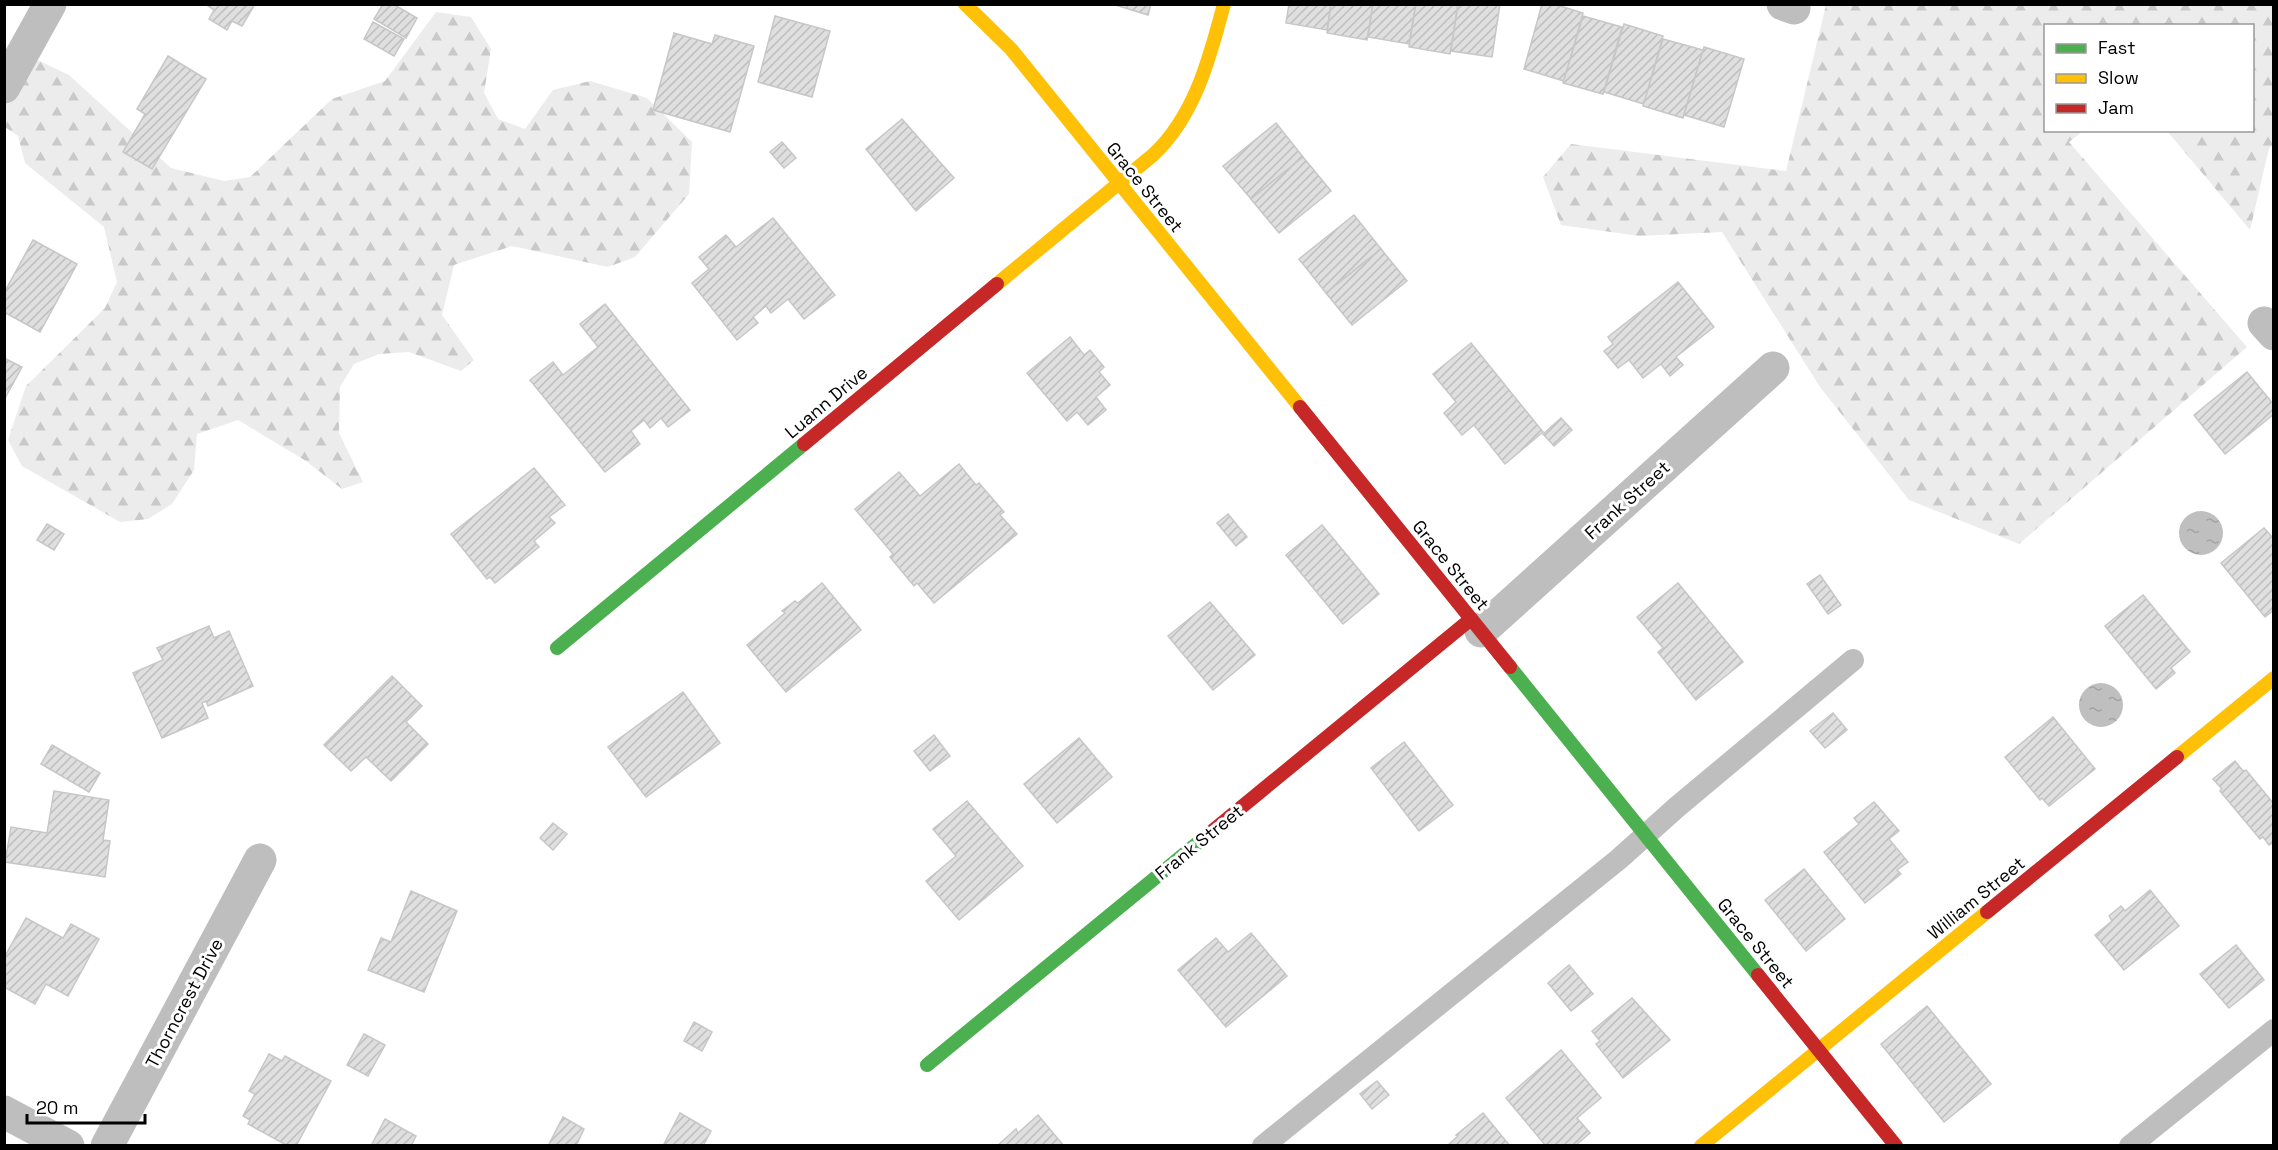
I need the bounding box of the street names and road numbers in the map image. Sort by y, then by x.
street label: Grace Street [1102,137,1188,237]
street label: Luann Drive [780,361,872,443]
street label: Frank Street [1580,456,1674,544]
street label: Grace Street [1408,515,1494,615]
street label: Frank Street [1150,799,1248,885]
street label: William Street [1923,852,2029,944]
street label: Grace Street [1713,893,1799,993]
street label: Thorncrest Drive [140,934,228,1072]

